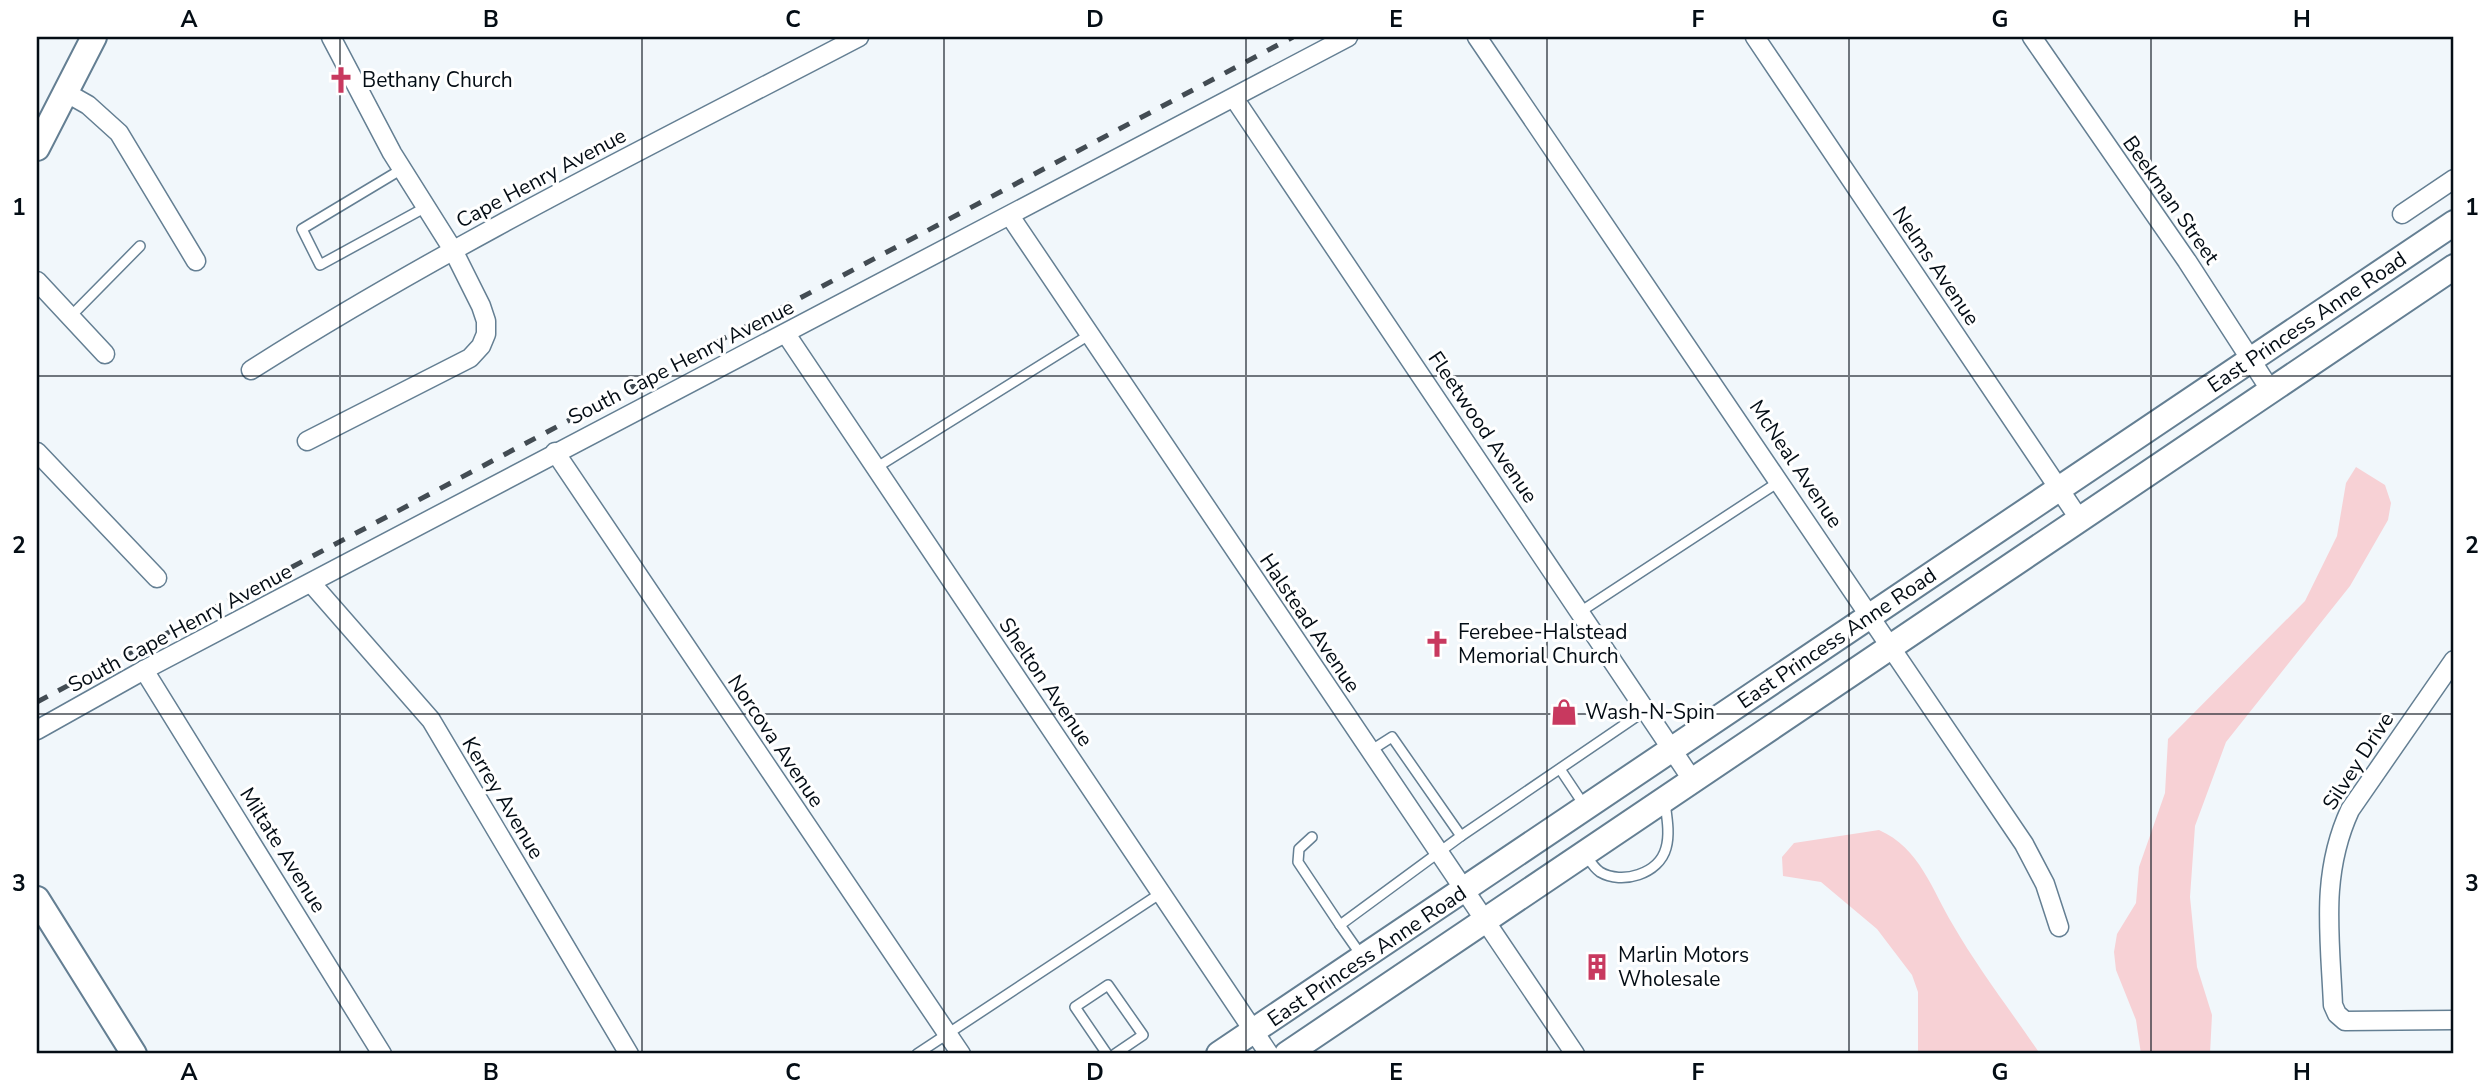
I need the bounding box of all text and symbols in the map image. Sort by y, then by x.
text: A [180,4,198,35]
text: B [483,4,499,35]
text: C [785,4,801,35]
text: D [1086,4,1104,35]
text: E [1389,4,1403,35]
text: F [1692,4,1705,35]
text: G [1992,4,2008,35]
text: H [2293,4,2311,35]
church icon: Bethany Church [326,65,356,95]
place label: Bethany Church [362,66,513,94]
street label: Cape Henry Avenue [451,121,631,235]
street label: Beekman Street [2116,130,2226,270]
text: 1 [12,192,26,223]
text: 1 [2465,192,2479,223]
street label: Nelms Avenue [1886,201,1986,331]
street label: East Princess Anne Road [2202,245,2412,399]
street label: South Cape Henry Avenue [563,293,799,431]
street label: Fleetwood Avenue [1422,346,1544,508]
street label: McNeal Avenue [1743,395,1849,533]
text: 2 [12,530,26,561]
text: 2 [2465,530,2479,561]
street label: Halstead Avenue [1253,548,1367,698]
street label: South Cape Henry Avenue [63,557,297,699]
street label: East Princess Anne Road [1732,561,1942,715]
street label: Shelton Avenue [993,612,1099,752]
place label: Ferebee-Halstead Memorial Church [1458,618,1628,670]
church icon: Ferebee-Halstead Memorial Church [1422,629,1452,659]
street label: Norcova Avenue [721,669,831,813]
shop icon: Wash-N-Spin [1549,697,1579,727]
place label: Wash-N-Spin [1585,698,1715,726]
street label: Silvey Drive [2316,707,2400,815]
street label: Kerrey Avenue [456,732,550,864]
street label: Miltate Avenue [233,782,333,918]
text: 3 [12,868,26,899]
text: 3 [2465,868,2479,899]
street label: East Princess Anne Road [1262,879,1472,1033]
place label: Marlin Motors Wholesale [1618,941,1749,993]
building icon: Marlin Motors Wholesale [1582,952,1612,982]
text: A [180,1057,198,1088]
text: B [483,1057,499,1088]
text: C [785,1057,801,1088]
text: D [1086,1057,1104,1088]
text: E [1389,1057,1403,1088]
text: F [1692,1057,1705,1088]
text: G [1992,1057,2008,1088]
text: H [2293,1057,2311,1088]

